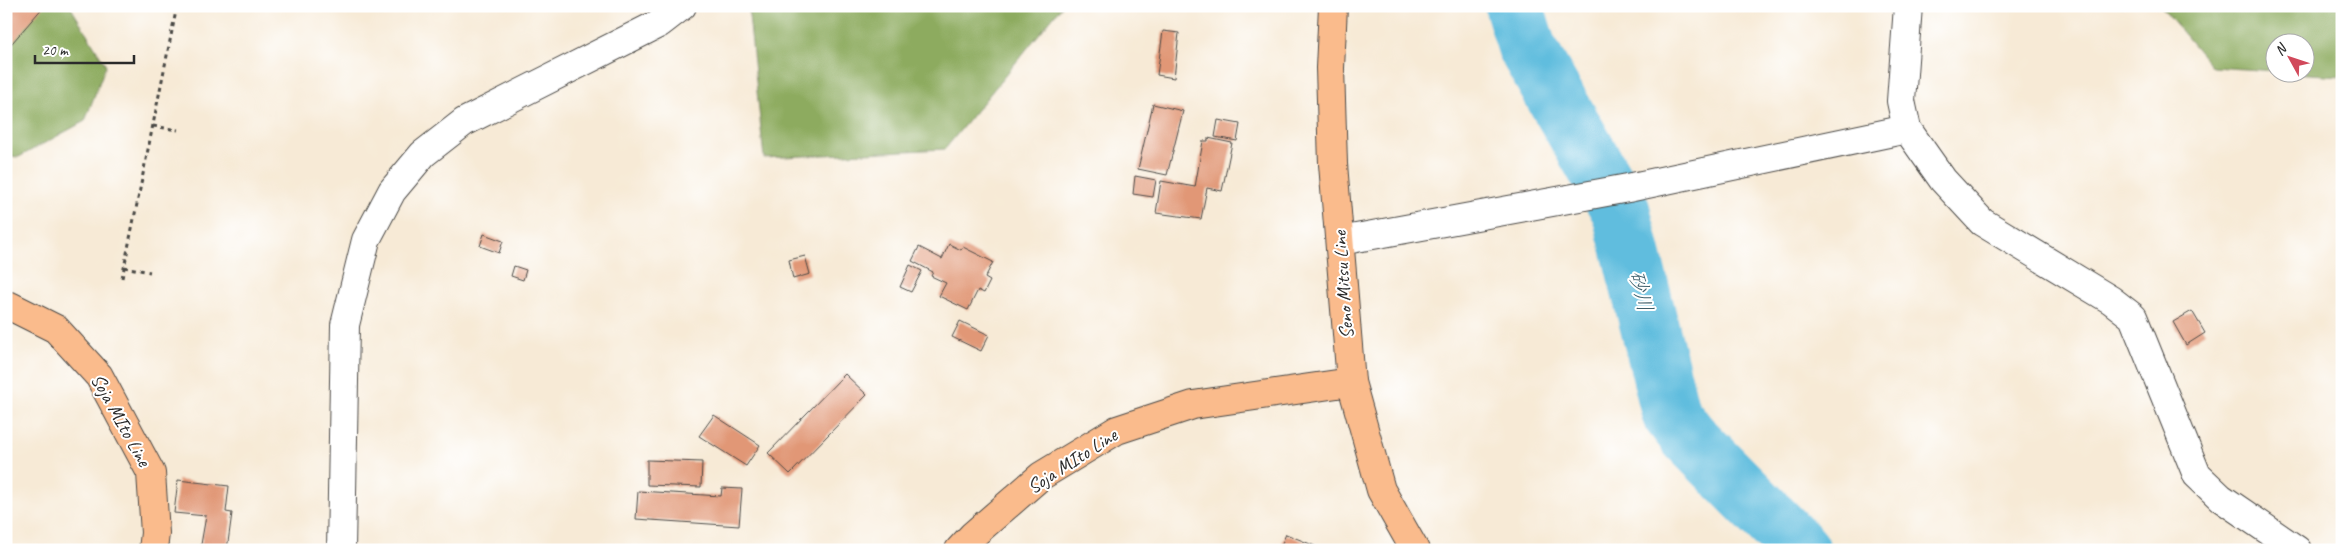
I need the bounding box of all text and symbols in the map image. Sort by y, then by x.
scale bar [35,32,134,64]
north arrow [2266,32,2316,82]
text: N [2271,39,2291,59]
text: 20 m [42,41,69,60]
street label: Seno Mitsu Line [1327,229,1359,340]
water label: 砂川 [1623,267,1659,315]
street label: Soja MIto Line [85,369,157,472]
street label: Soja MIto Line [1022,422,1123,499]

